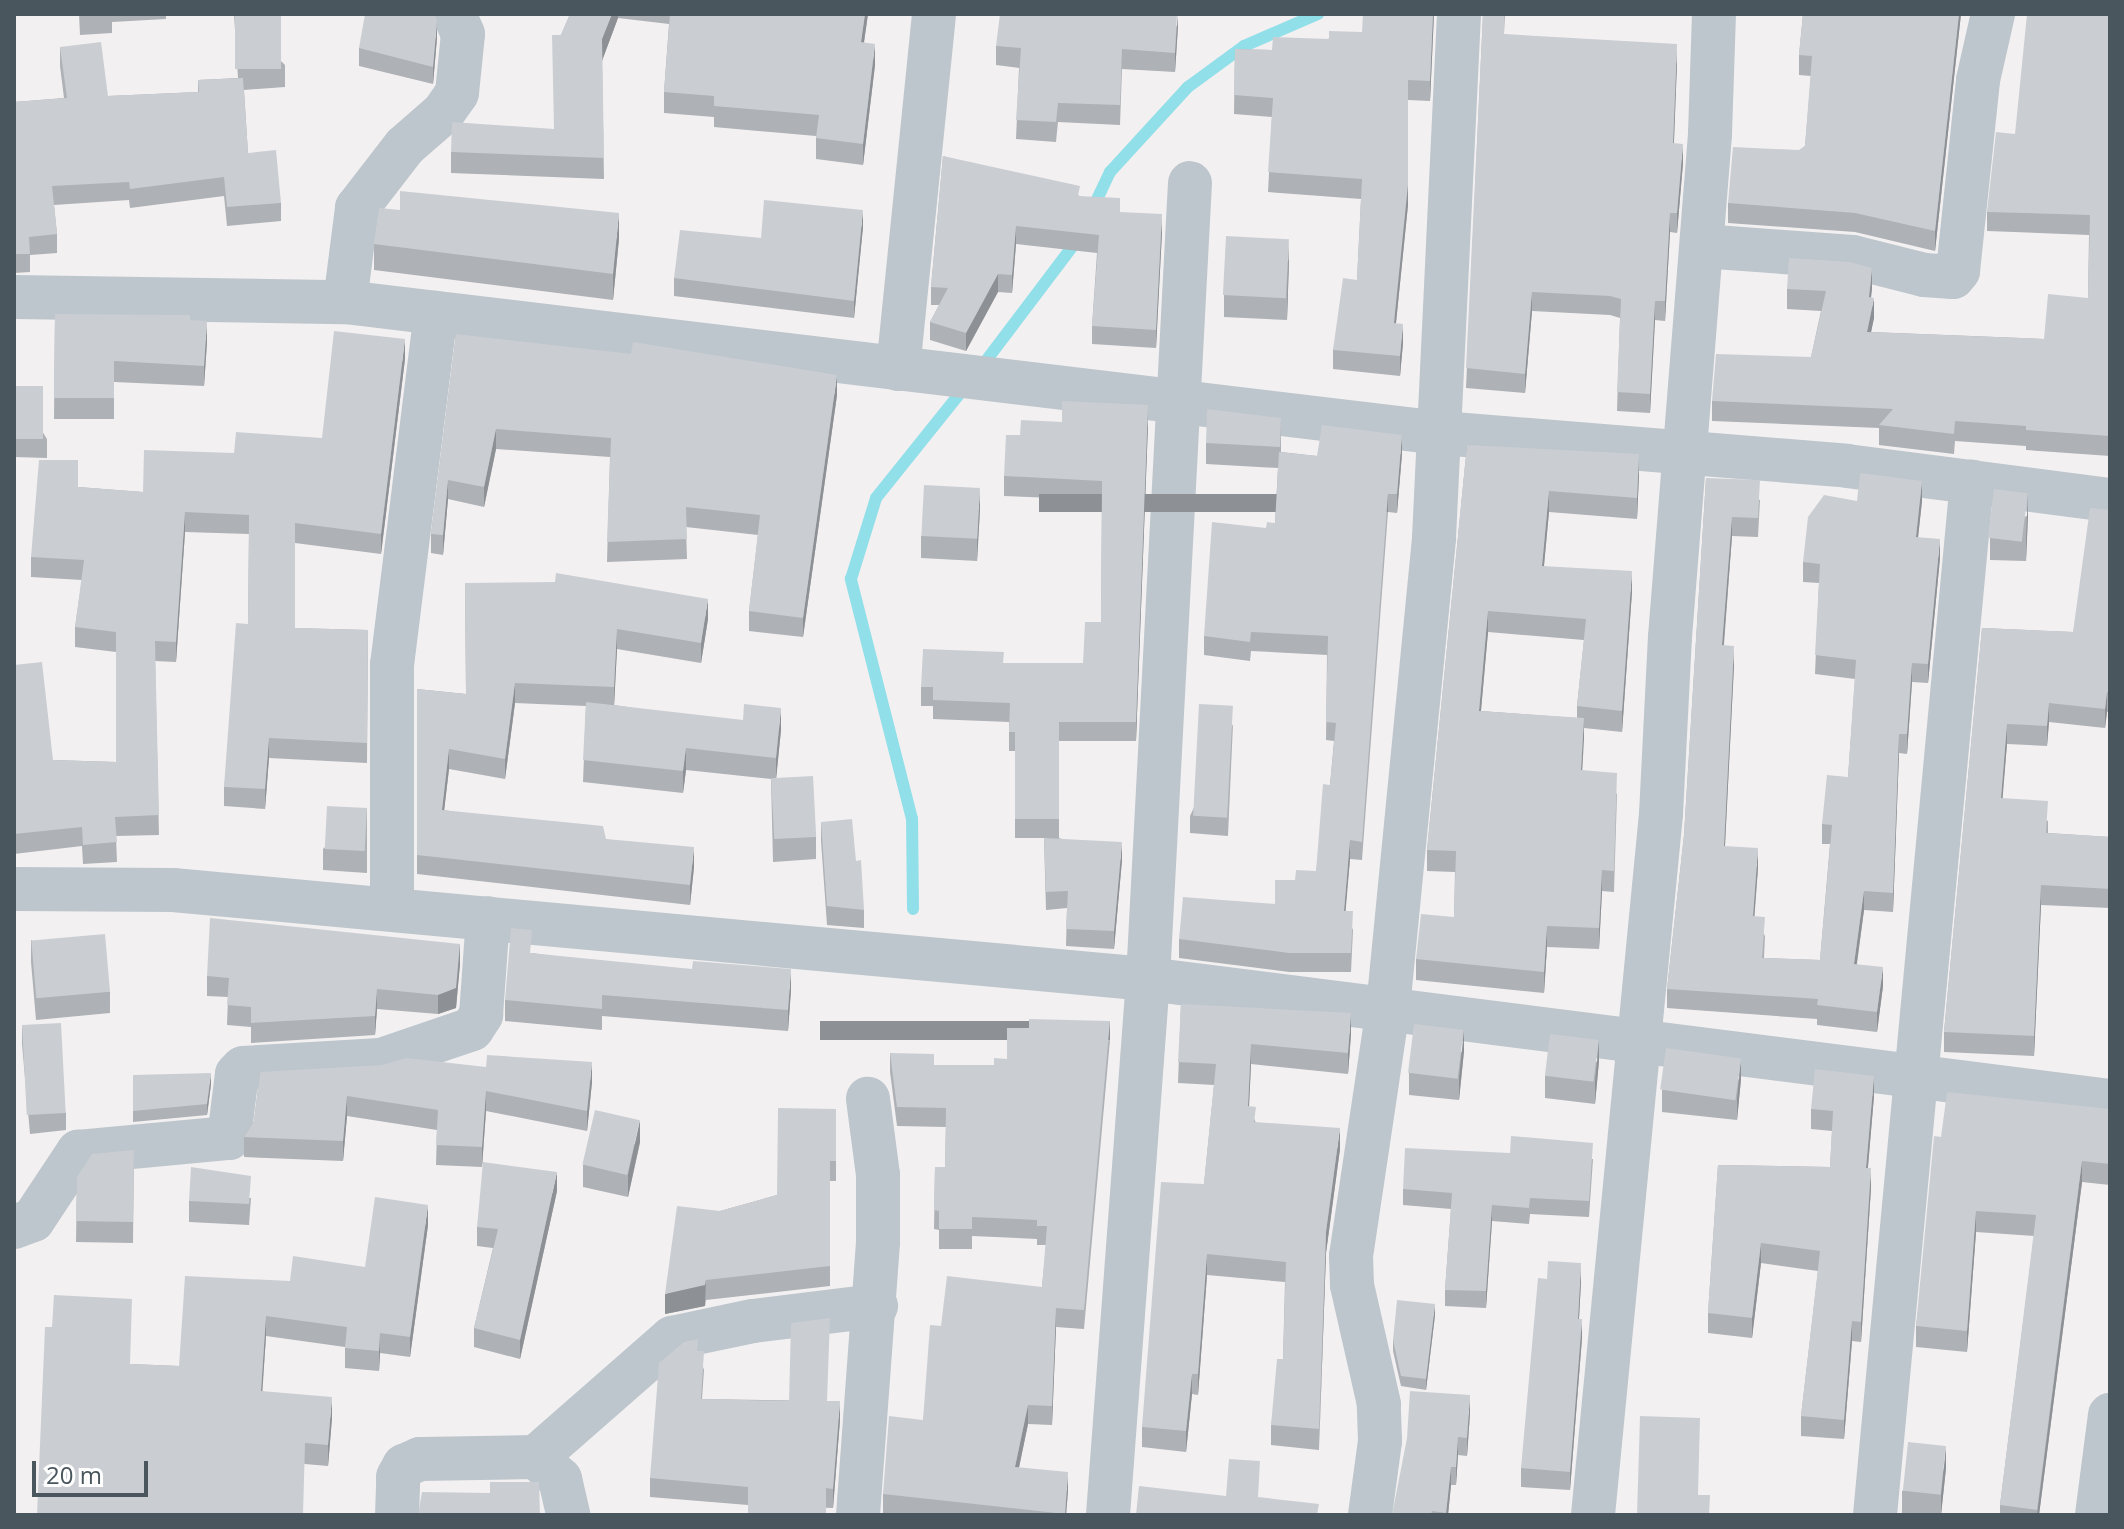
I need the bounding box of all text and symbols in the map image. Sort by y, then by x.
scale bar [36,1445,152,1495]
text: 20 m [46,1458,102,1491]

